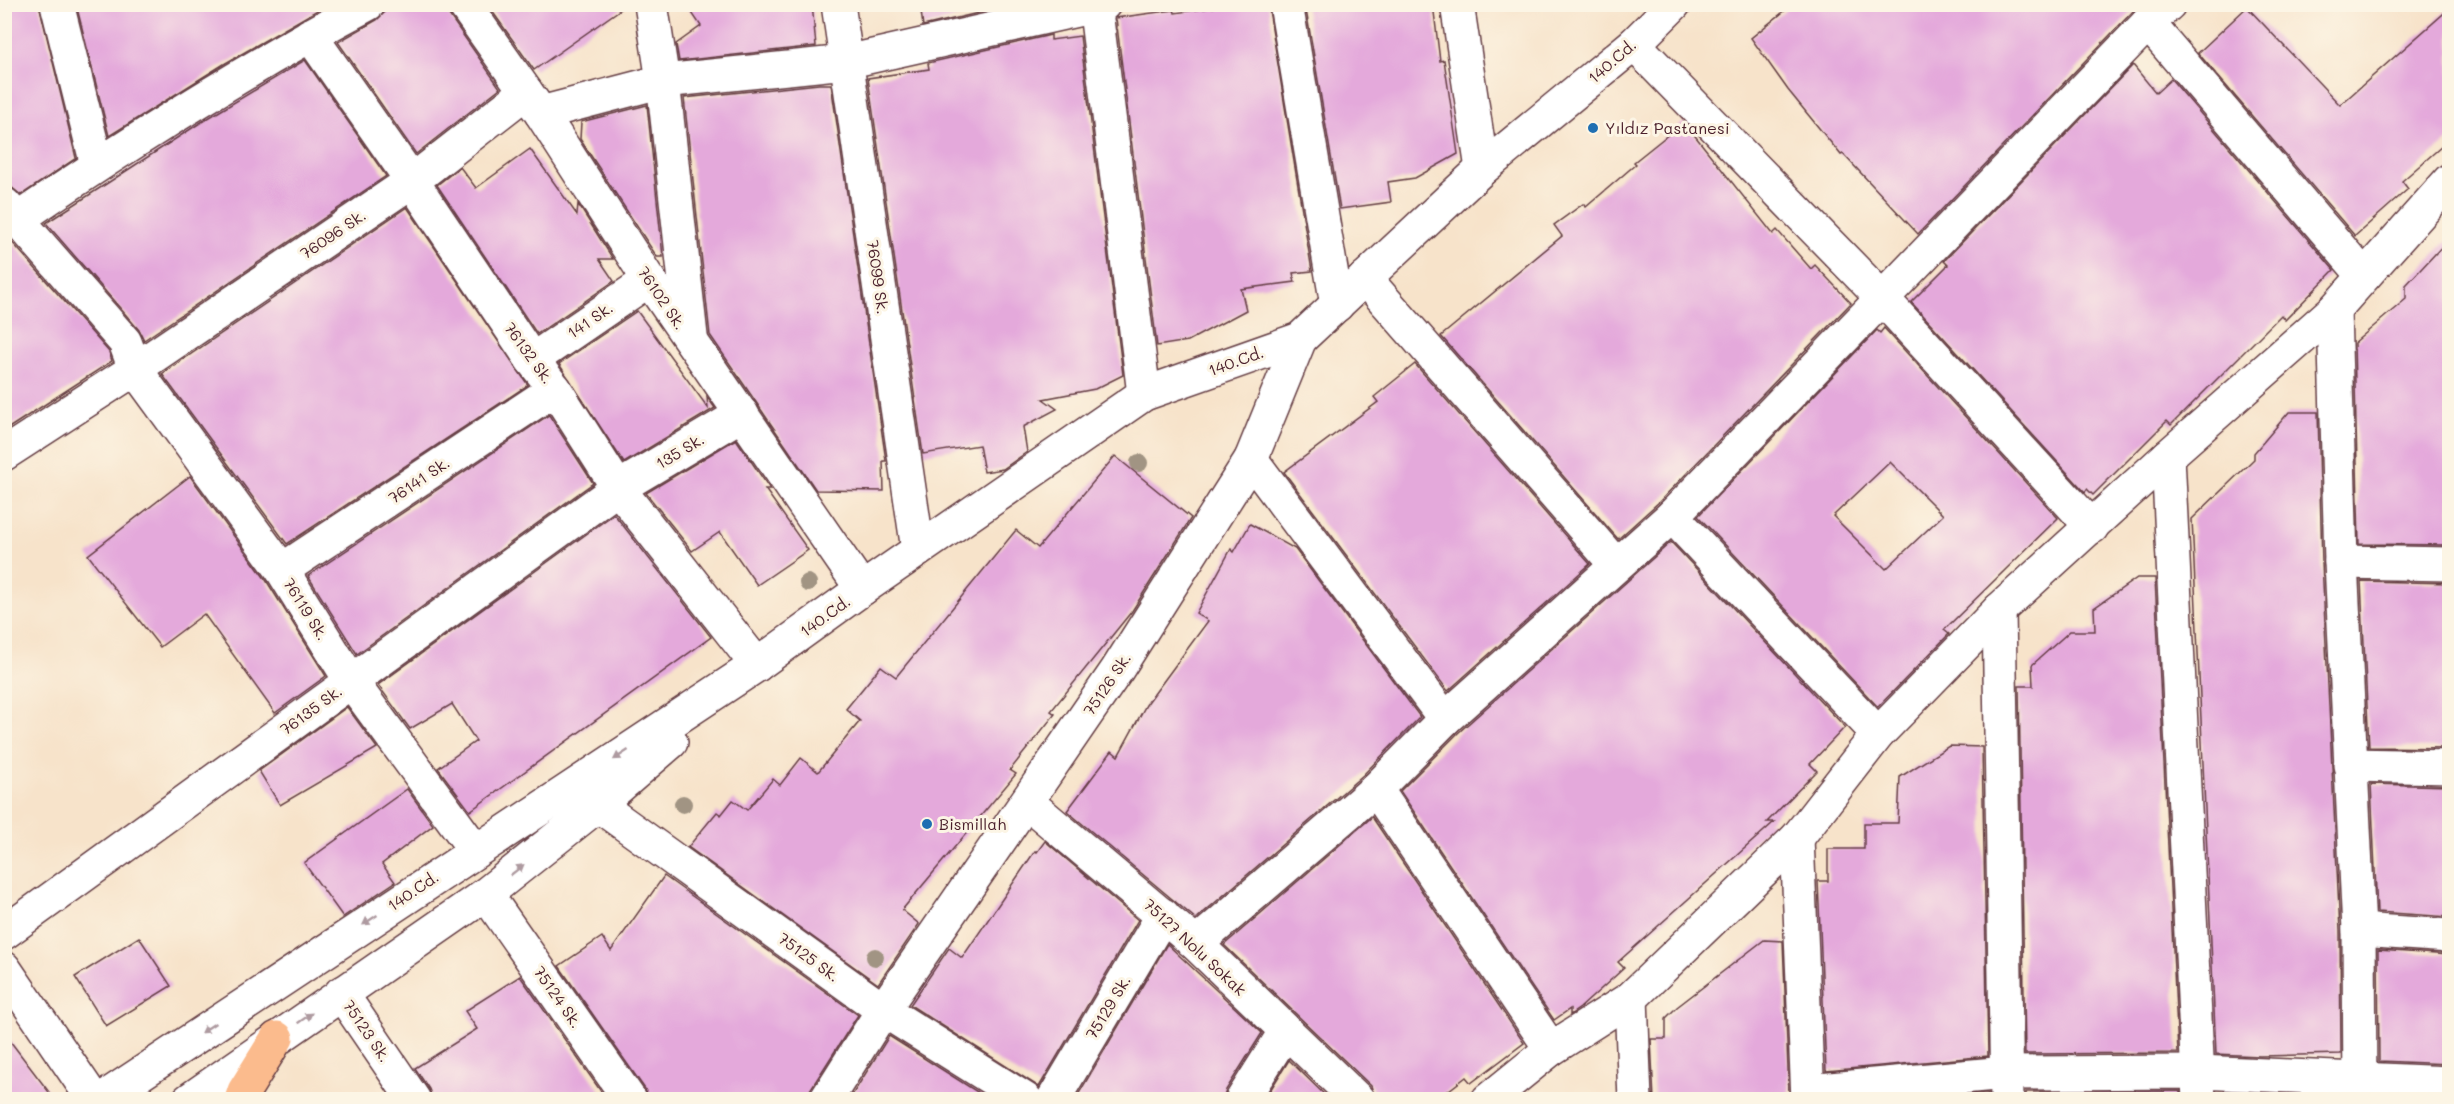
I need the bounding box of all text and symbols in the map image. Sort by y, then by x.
street label: 140.Cd. [1583,34,1640,87]
place label: Yıldız Pastanesi [1605,117,1730,138]
marker: Yıldız Pastanesi [1586,121,1600,135]
street label: 76096 Sk. [296,204,370,263]
street label: 76099 Sk. [863,238,894,315]
street label: 76102 Sk. [634,262,691,333]
street label: 141 Sk. [563,297,617,343]
street label: 76132 Sk. [500,318,559,388]
street label: 140.Cd. [1205,341,1266,380]
street label: 135 Sk. [652,428,708,473]
street label: 76141 Sk. [384,451,453,508]
street label: 76119 Sk. [279,574,334,644]
street label: 140.Cd. [795,590,854,641]
street label: 75126 Sk. [1078,648,1135,719]
street label: 76135 Sk. [275,680,346,739]
one-way arrow [613,749,629,761]
place label: Bismillah [939,813,1006,834]
marker: Bismillah [920,817,934,831]
one-way arrow [509,864,524,876]
street label: 140.Cd. [383,866,442,915]
street label: 75127 Nolu Sokak [1140,894,1251,1000]
one-way arrow [362,914,378,925]
street label: 75125 Sk. [774,927,844,986]
street label: 75124 Sk. [529,962,587,1032]
street label: 75129 Sk. [1080,971,1135,1043]
street label: 75123 Sk. [339,995,396,1066]
one-way arrow [297,1012,313,1024]
one-way arrow [200,1022,216,1033]

